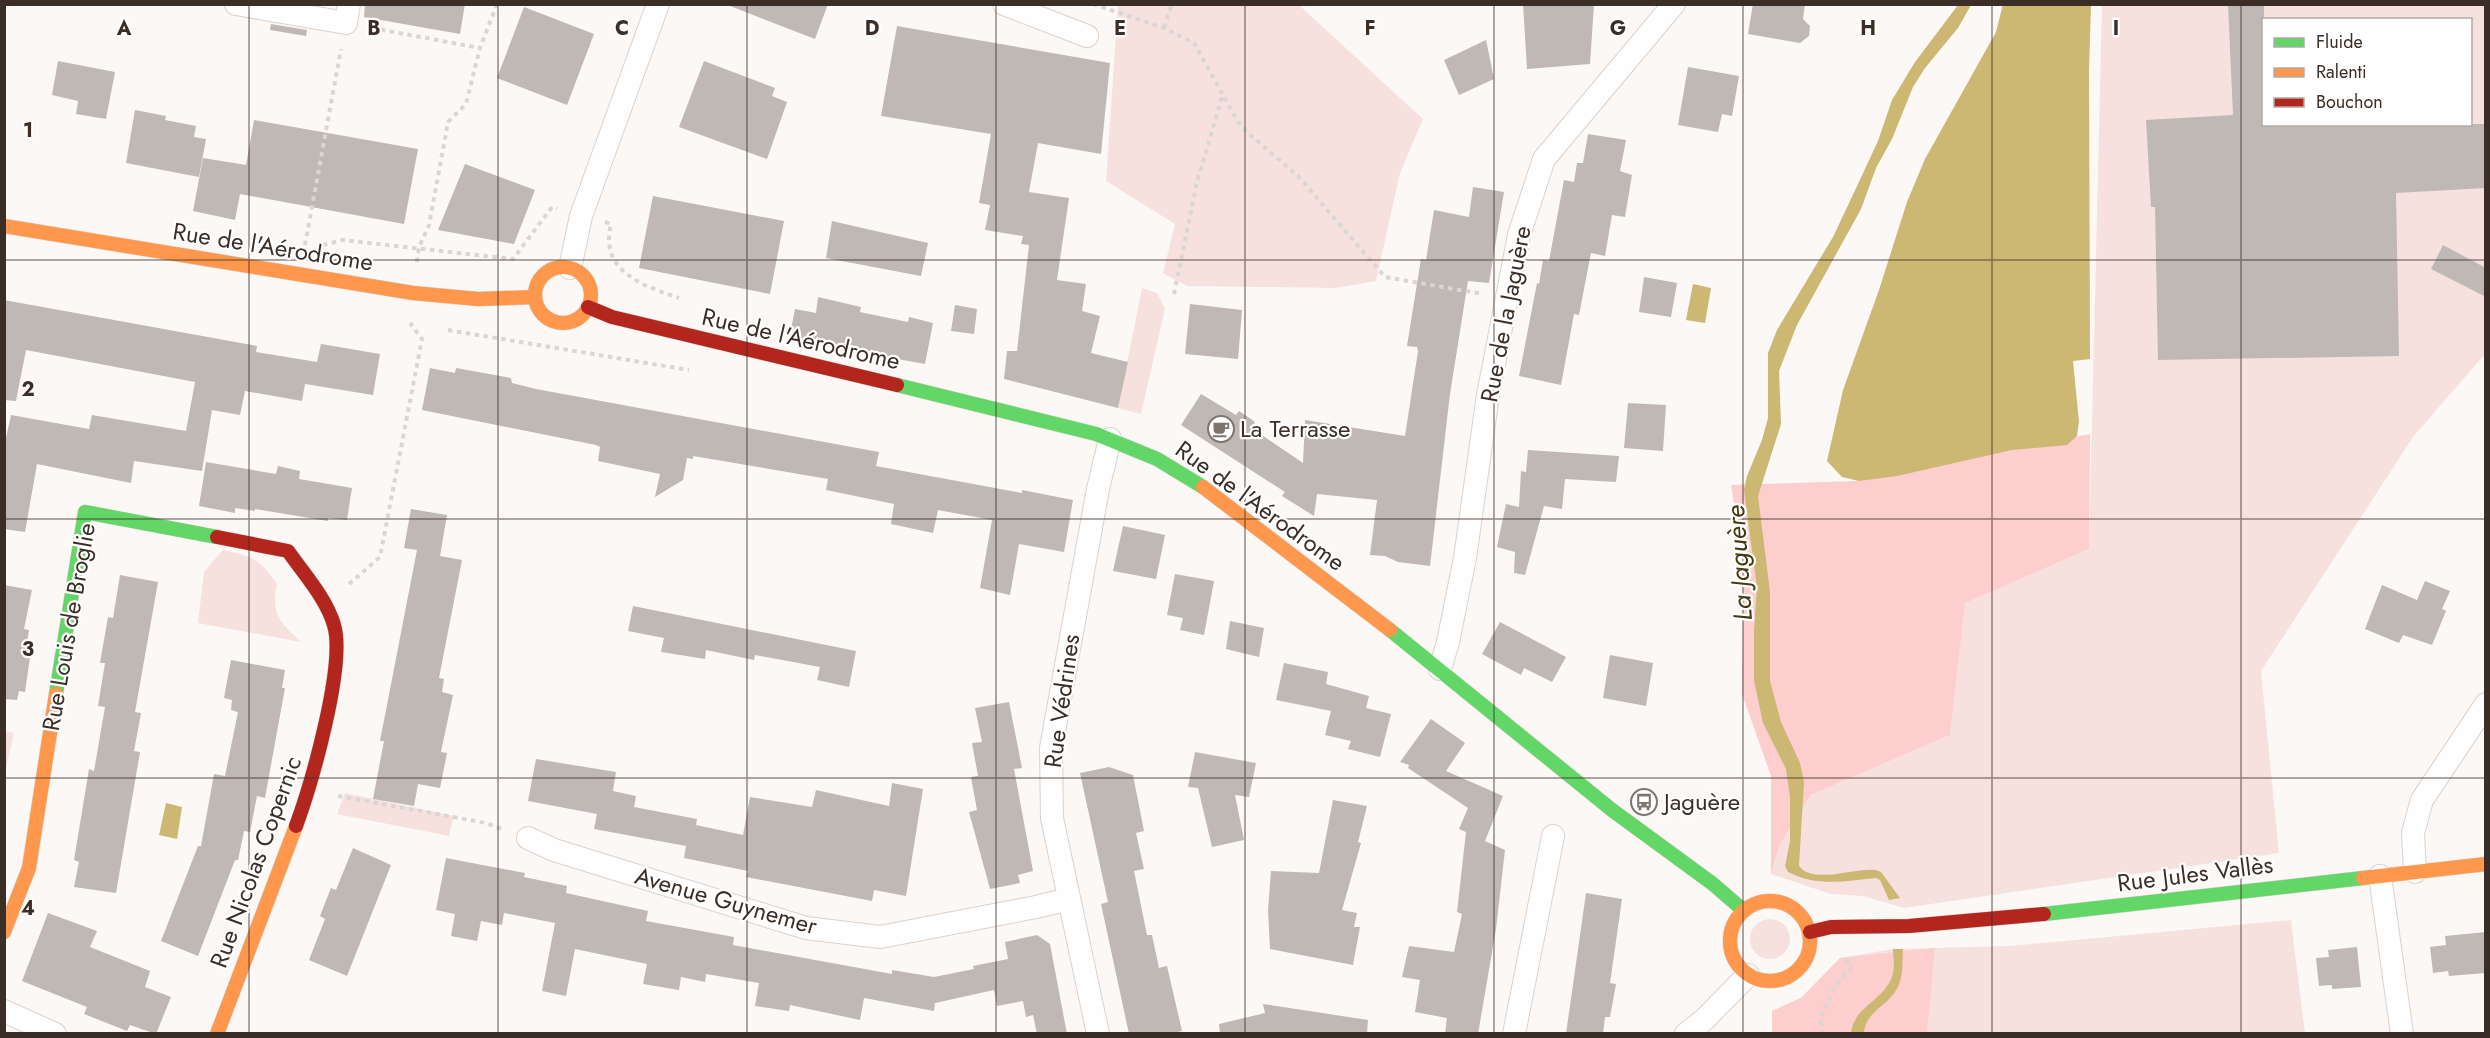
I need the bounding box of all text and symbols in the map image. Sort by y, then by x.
text: A [116,14,132,43]
text: B [367,14,381,43]
text: C [615,14,629,43]
text: D [865,14,879,43]
text: E [1114,14,1126,43]
text: F [1364,14,1376,43]
text: G [1610,14,1626,43]
text: H [1860,14,1876,43]
text: I [2113,14,2119,43]
legend [2262,18,2472,126]
text: Fluide [2316,29,2363,55]
text: Ralenti [2316,59,2367,85]
text: Bouchon [2316,89,2383,115]
text: 1 [23,116,33,145]
street label: Rue de l'Aérodrome [170,213,376,280]
street label: Rue de la Jaguère [1471,223,1540,405]
street label: Rue de l'Aérodrome [699,299,904,378]
text: 2 [21,375,35,404]
place label: La Terrasse [1240,411,1350,446]
cafe icon: La Terrasse [1206,414,1236,444]
street label: Rue de l'Aérodrome [1168,432,1352,579]
water label: La Jaguère [1716,504,1762,622]
street label: Rue Louis de Broglie [33,520,104,734]
street label: Rue Védrines [1035,632,1088,770]
text: 3 [22,635,34,664]
street label: Rue Nicolas Copernic [201,751,310,973]
place label: Jaguère [1661,784,1740,819]
bus stop icon: Jaguère [1629,787,1659,817]
street label: Rue Jules Vallès [2115,847,2275,900]
street label: Avenue Guynemer [631,858,822,943]
text: 4 [21,894,35,923]

